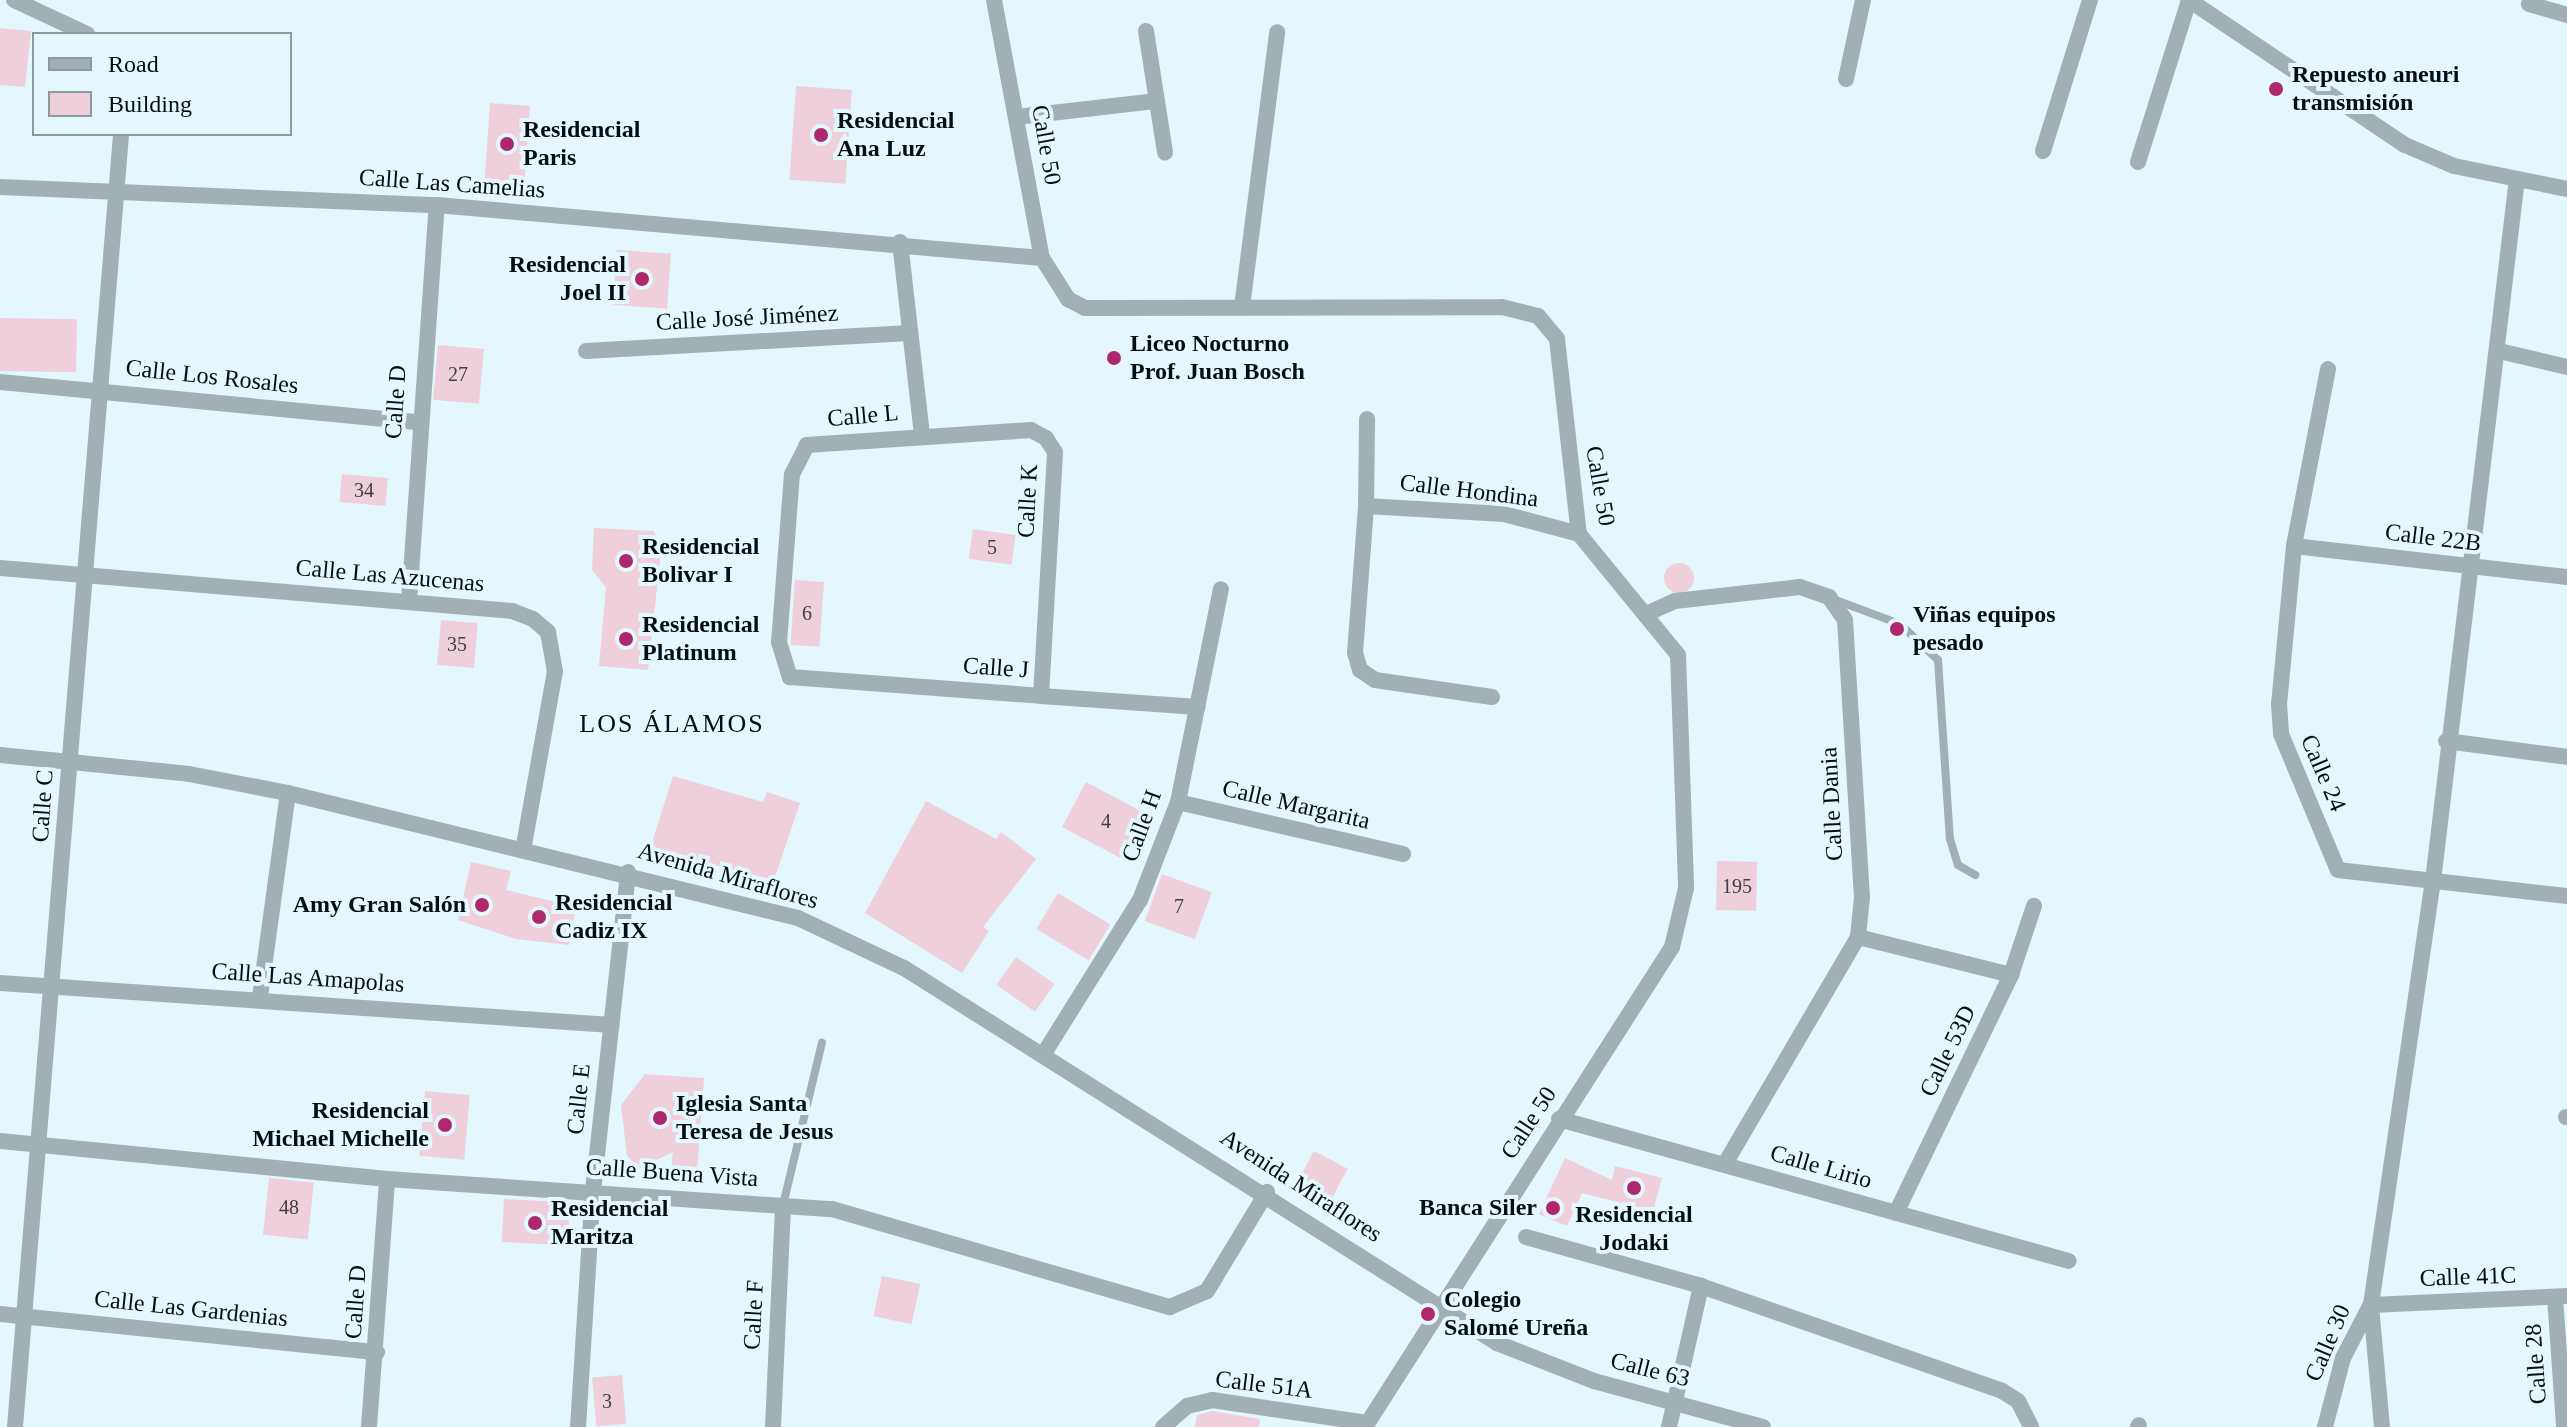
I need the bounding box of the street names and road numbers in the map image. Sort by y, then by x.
street label: Calle 50 [1025,103,1067,187]
street label: Calle Las Camelias [358,163,546,205]
street label: Calle José Jiménez [655,299,839,337]
street label: Calle Los Rosales [124,354,300,400]
street label: Calle D [379,364,413,440]
street label: Calle L [826,399,900,433]
street label: Calle 50 [1579,444,1621,528]
street label: Calle K [1012,463,1044,539]
street label: Calle Hondina [1398,468,1540,514]
street label: Calle 22B [2383,518,2483,558]
street label: Calle Las Azucenas [294,553,486,599]
street label: Calle J [962,651,1030,685]
street label: Calle 24 [2294,730,2352,816]
street label: Calle Dania [1815,746,1849,862]
street label: Calle C [26,769,60,843]
street label: Calle Margarita [1219,774,1373,836]
street label: Calle H [1116,786,1168,866]
street label: Avenida Miraflores [634,836,822,916]
street label: Calle Las Amapolas [210,957,406,999]
street label: Calle 53D [1914,1001,1982,1101]
street label: Calle E [561,1062,597,1136]
street label: Calle 50 [1495,1081,1563,1165]
street label: Avenida Miraflores [1215,1123,1387,1249]
street label: Calle Lirio [1767,1139,1875,1195]
street label: Calle Buena Vista [585,1153,759,1193]
street label: Calle 41C [2419,1261,2517,1293]
street label: Calle D [339,1264,373,1340]
street label: Calle F [738,1279,770,1351]
street label: Calle Las Gardenias [93,1285,289,1333]
street label: Calle 30 [2299,1300,2357,1386]
street label: Calle 28 [2519,1323,2553,1405]
street label: Calle 63 [1607,1346,1693,1394]
street label: Calle 51A [1214,1365,1314,1405]

